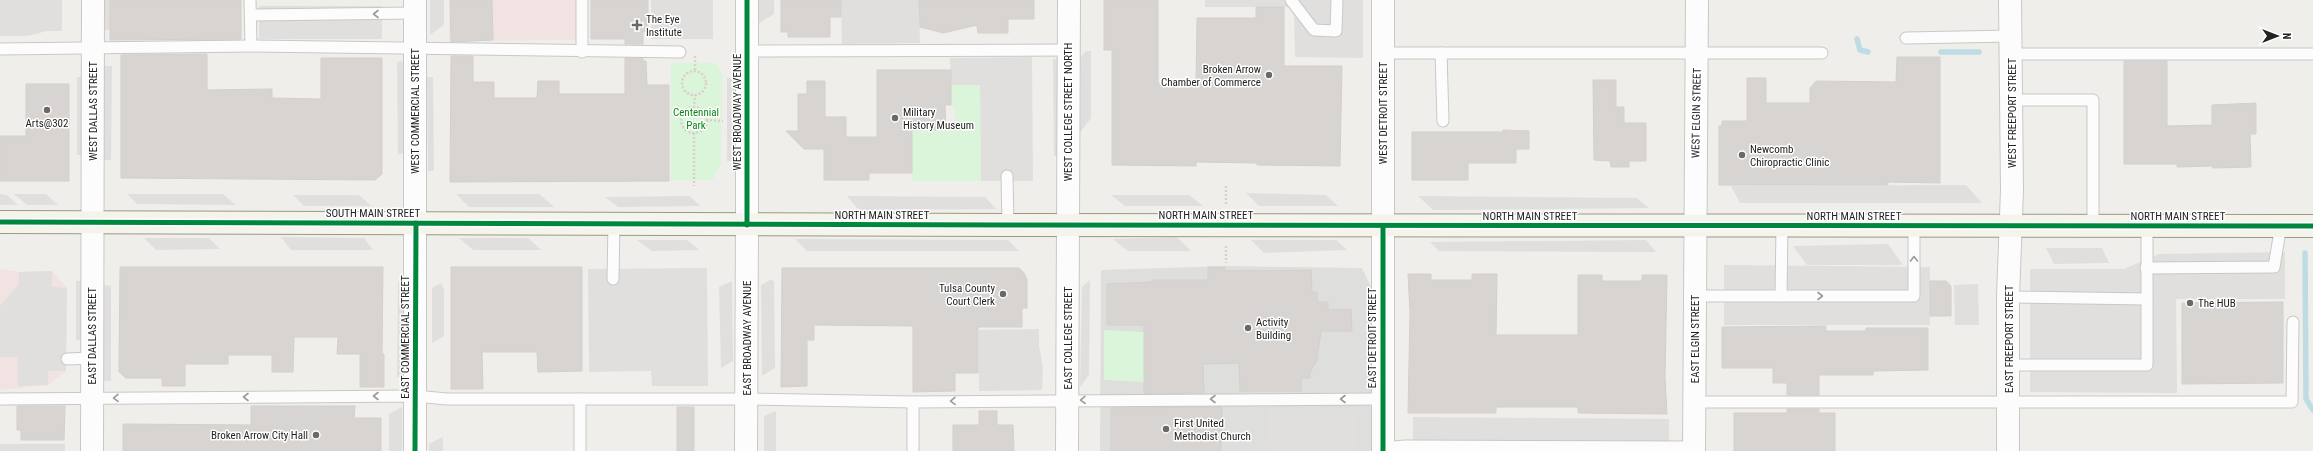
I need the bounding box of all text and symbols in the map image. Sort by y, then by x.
one-way arrow [373,9,379,18]
place label: The Eye Institute [646,13,682,39]
north arrow [2257,16,2297,56]
marker: The Eye Institute [631,19,643,31]
text: N [2280,33,2293,40]
street label: WEST COLLEGE STREET NORTH [1062,43,1075,181]
street label: WEST COMMERCIAL STREET [409,48,422,174]
street label: WEST BROADWAY AVENUE [731,53,744,170]
street label: WEST FREEPORT STREET [2006,58,2019,168]
street label: WEST DALLAS STREET [87,61,100,161]
street label: WEST DETROIT STREET [1377,62,1390,164]
place label: Broken Arrow Chamber of Commerce [1161,63,1261,89]
street label: WEST ELGIN STREET [1689,67,1704,158]
marker: Broken Arrow Chamber of Commerce [1264,70,1274,80]
marker: Arts@302 [42,105,52,115]
park label: Centennial Park [673,106,719,132]
place label: Military History Museum [903,106,974,132]
marker: Military History Museum [890,113,900,123]
place label: Arts@302 [26,117,69,130]
place label: Newcomb Chiropractic Clinic [1750,143,1829,169]
marker: Newcomb Chiropractic Clinic [1737,150,1747,160]
street label: SOUTH MAIN STREET [326,207,420,220]
street label: NORTH MAIN STREET [835,209,930,222]
street label: NORTH MAIN STREET [1159,209,1254,222]
street label: NORTH MAIN STREET [1483,210,1578,223]
street label: NORTH MAIN STREET [1807,210,1902,223]
street label: NORTH MAIN STREET [2131,210,2226,223]
one-way arrow [1910,256,1918,262]
street label: EAST COMMERCIAL STREET [399,275,412,399]
street label: EAST BROADWAY AVENUE [741,280,754,395]
place label: Tulsa County Court Clerk [939,282,995,308]
street label: EAST FREEPORT STREET [2003,285,2016,393]
street label: EAST COLLEGE STREET [1062,286,1075,389]
street label: EAST DALLAS STREET [86,287,99,385]
street label: EAST DETROIT STREET [1366,288,1379,388]
marker: Tulsa County Court Clerk [998,289,1008,299]
one-way arrow [1817,292,1823,300]
street label: EAST ELGIN STREET [1689,294,1702,383]
place label: The HUB [2198,297,2236,310]
marker: The HUB [2185,298,2195,308]
place label: Activity Building [1256,316,1291,342]
marker: Activity Building [1243,323,1253,333]
one-way arrow [373,392,379,400]
one-way arrow [243,393,249,401]
one-way arrow [113,394,119,402]
one-way arrow [1210,395,1216,403]
one-way arrow [1340,395,1346,403]
one-way arrow [1080,396,1086,404]
one-way arrow [950,397,956,405]
place label: First United Methodist Church [1174,417,1251,443]
marker: First United Methodist Church [1161,424,1171,434]
place label: Broken Arrow City Hall [211,429,308,442]
marker: Broken Arrow City Hall [311,430,321,440]

